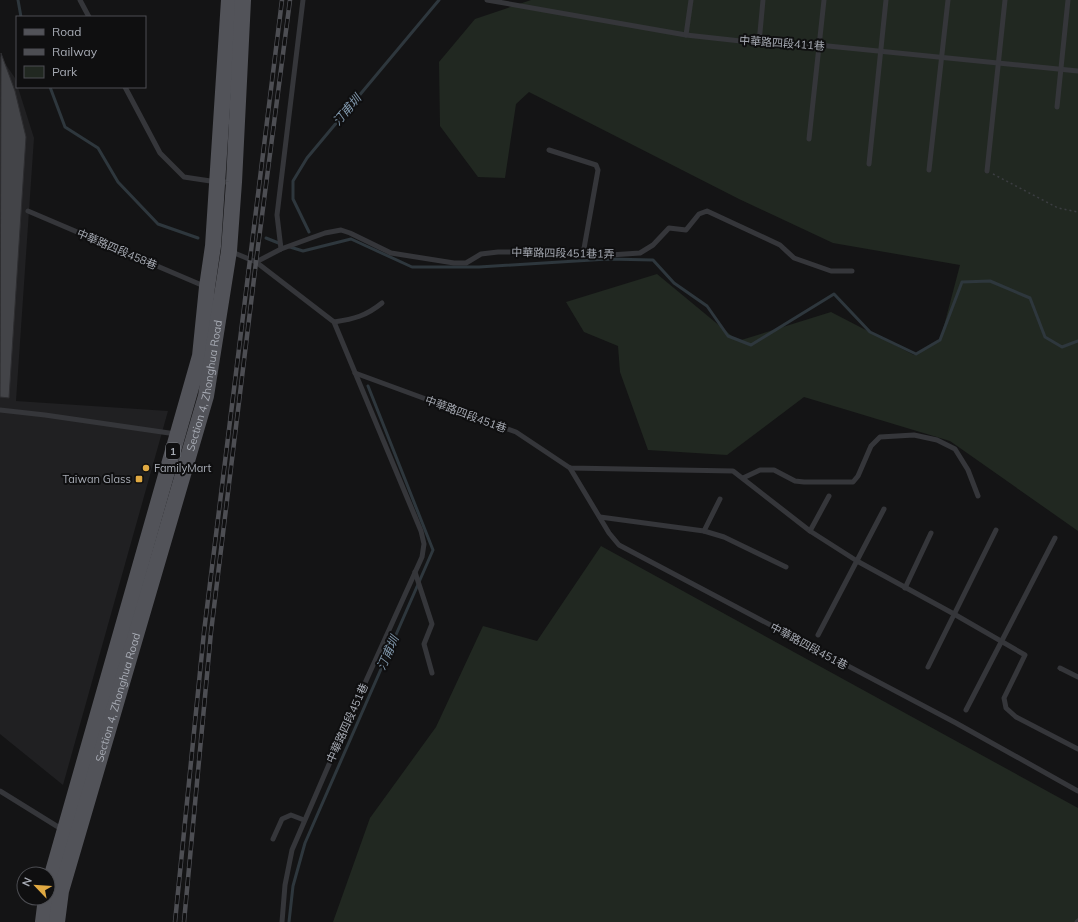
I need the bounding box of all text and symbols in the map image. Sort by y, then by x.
legend [16,16,146,88]
text: Road [52,24,81,39]
street label: 中華路四段411巷 [739,33,825,53]
text: Railway [52,44,98,59]
text: Park [52,64,78,79]
water label: 汀甫圳 [329,90,365,128]
street label: 中華路四段458巷 [75,226,159,272]
street label: 中華路四段451巷1弄 [511,245,615,261]
street label: Section 4, Zhonghua Road [183,319,225,453]
street label: 中華路四段451巷 [423,393,509,435]
road number: 1 [166,443,180,459]
place label: FamilyMart [154,461,212,475]
marker: FamilyMart [141,463,151,473]
place label: Taiwan Glass [62,472,131,486]
marker: Taiwan Glass [134,474,144,484]
street label: 中華路四段451巷 [768,620,850,672]
street label: Section 4, Zhonghua Road [92,631,143,764]
water label: 汀甫圳 [373,631,403,672]
street label: 中華路四段451巷 [323,681,371,765]
north arrow [16,866,56,906]
text: N [19,875,35,888]

